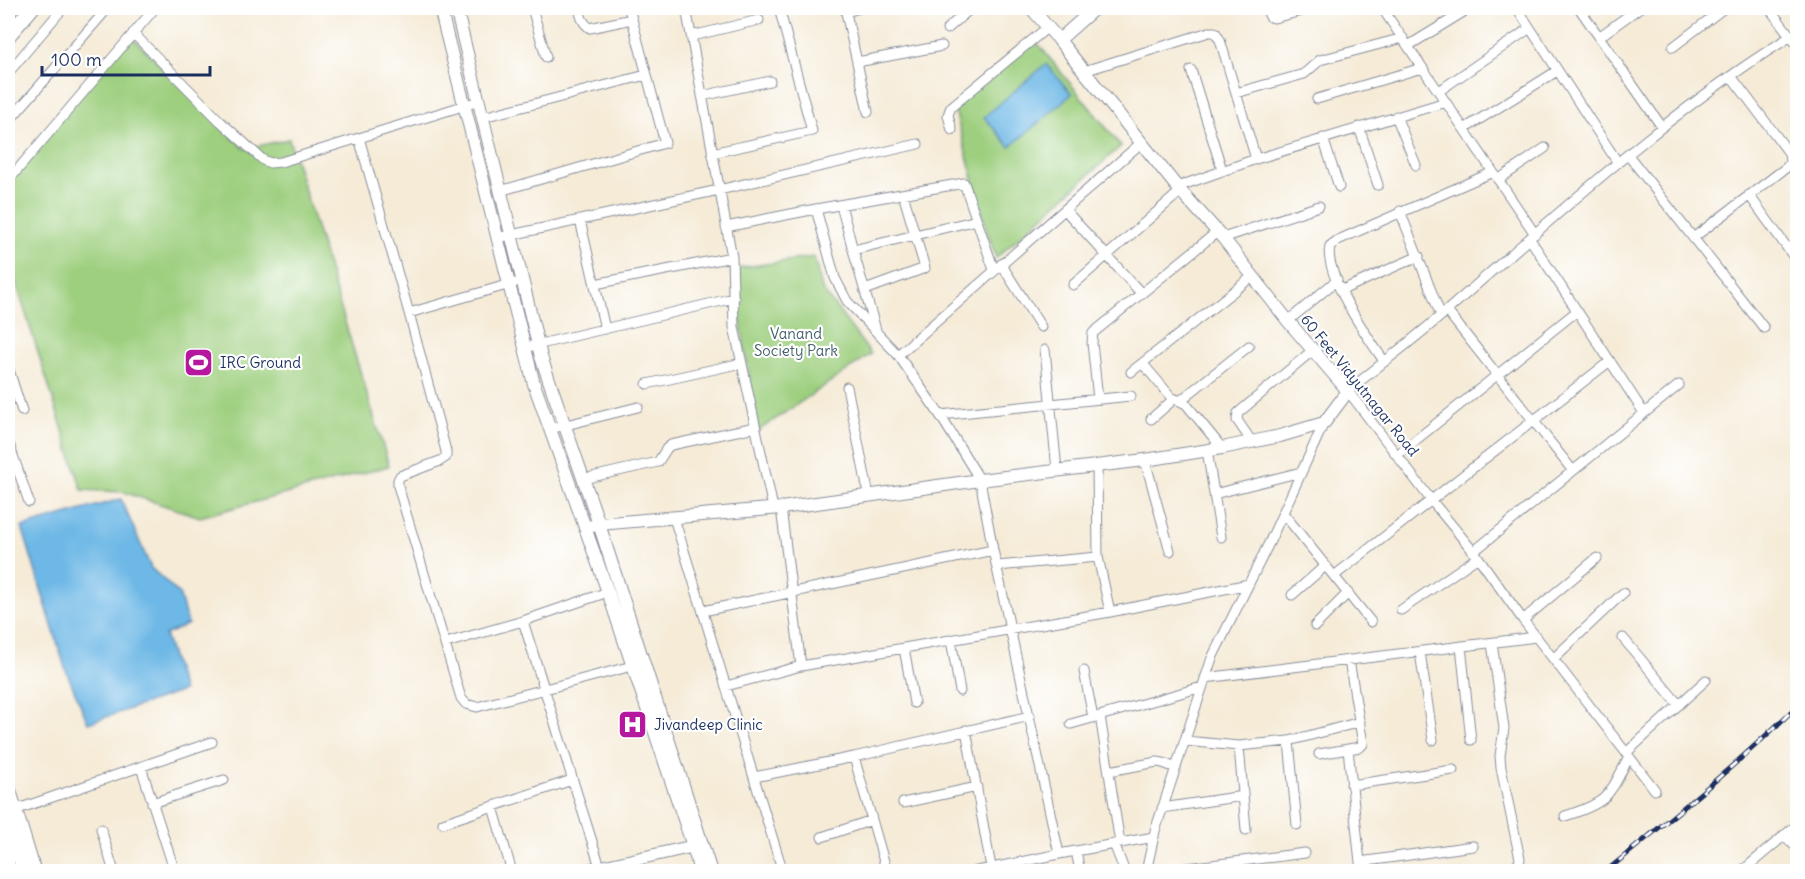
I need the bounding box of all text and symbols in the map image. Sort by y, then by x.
scale bar [42,39,210,77]
text: 100 m [51,48,102,71]
street label: 60 Feet Vidyutnagar Road [1297,310,1423,460]
park label: Vanand Society Park [754,324,838,360]
sports icon: IRC Ground [183,346,215,378]
place label: IRC Ground [220,353,301,372]
hospital icon: Jivandeep Clinic [617,708,649,740]
place label: Jivandeep Clinic [654,715,763,734]

